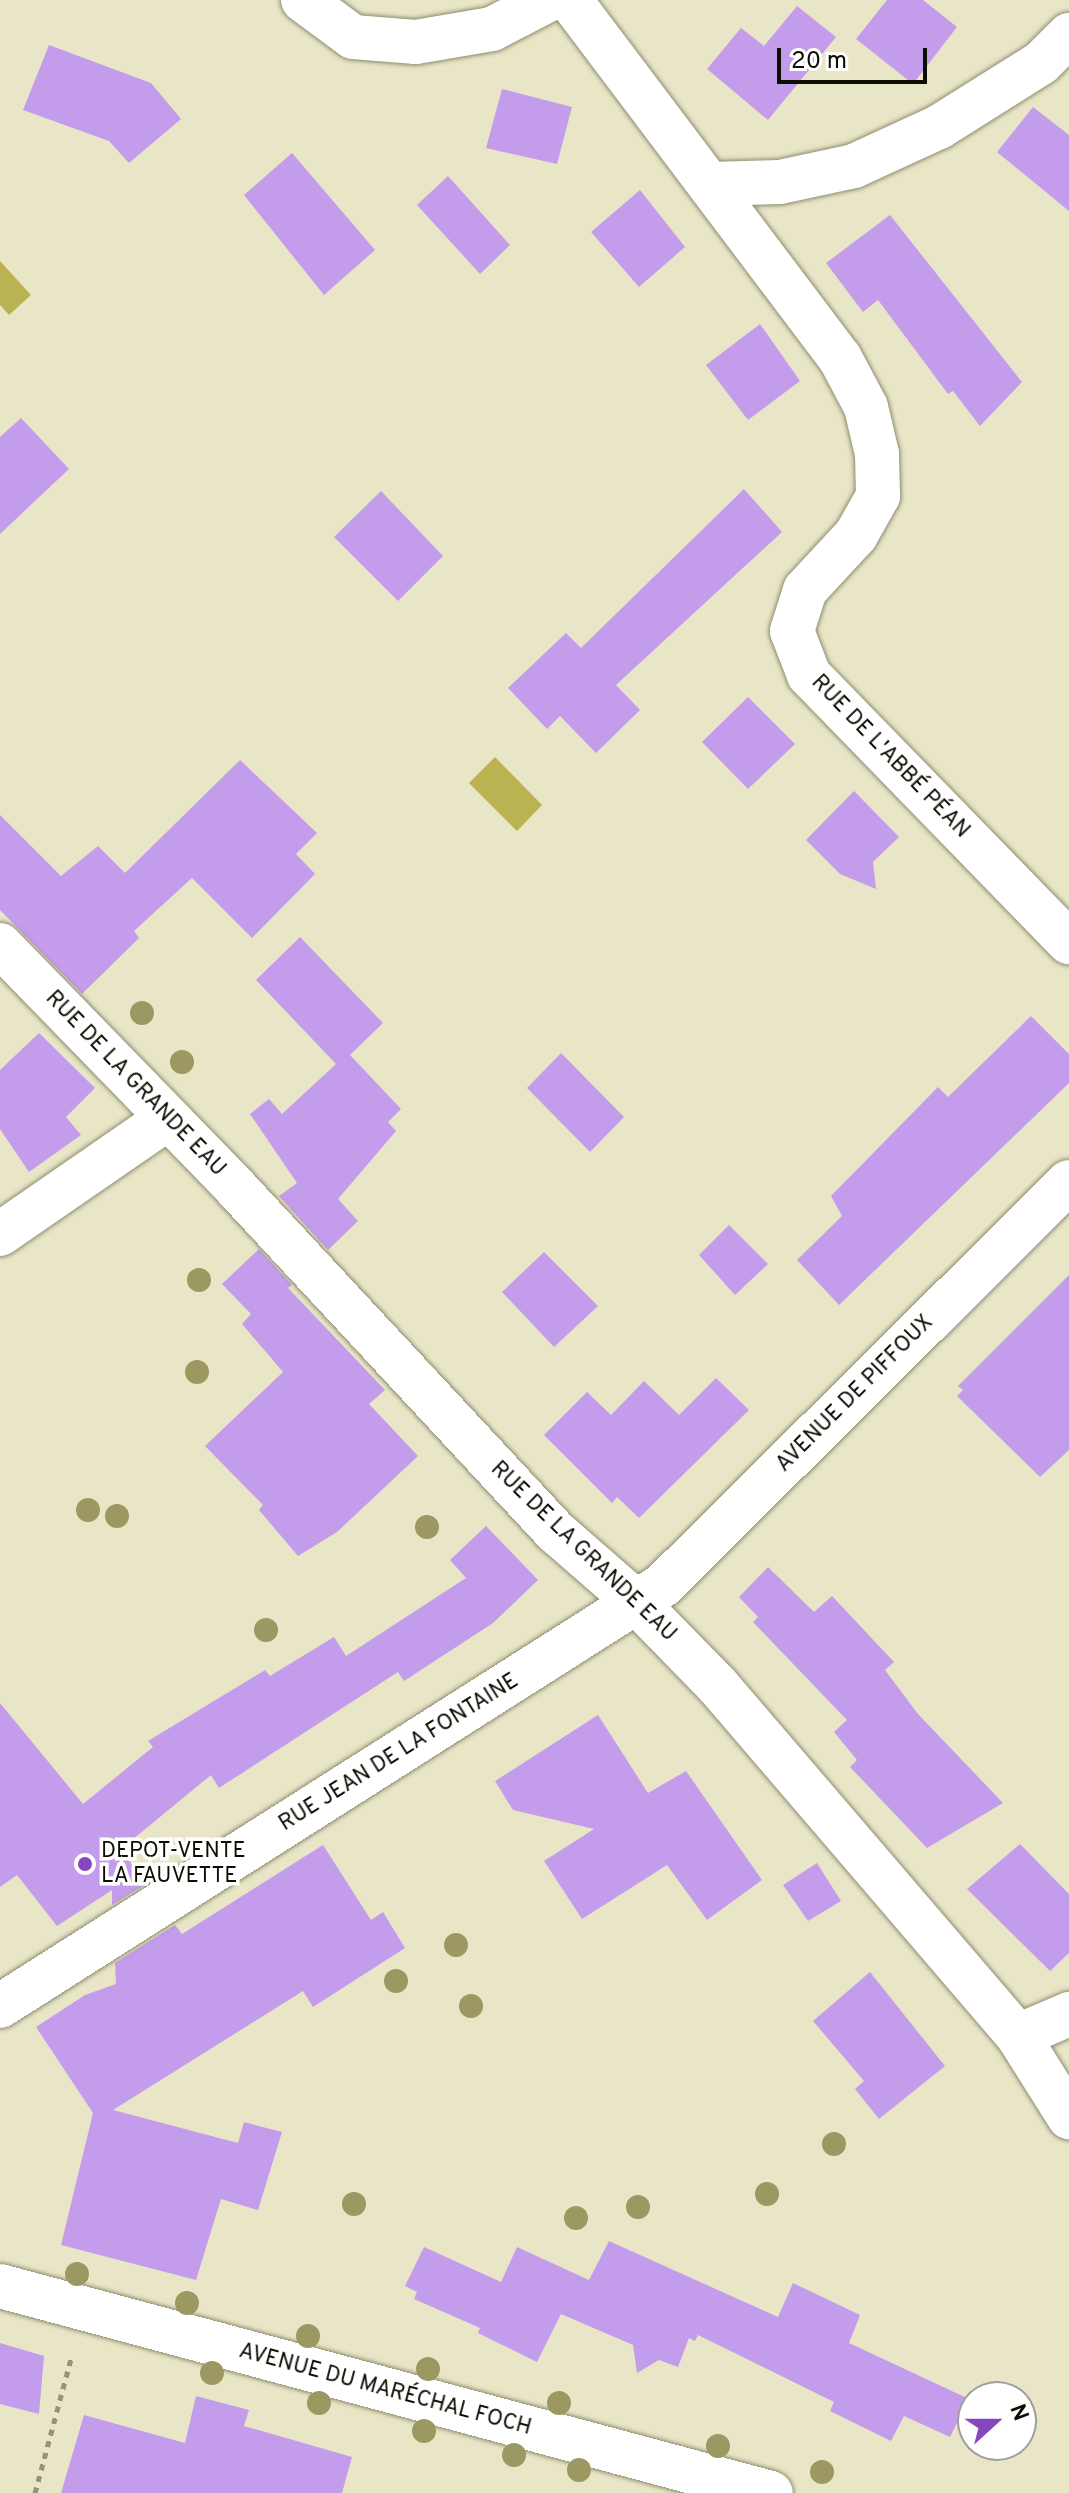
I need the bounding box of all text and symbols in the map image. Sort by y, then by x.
scale bar [781,32,931,82]
text: 20 m [791,47,847,77]
street label: RUE DE L'ABBÉ PÉAN [805,670,975,844]
street label: RUE DE LA GRANDE EAU [39,985,231,1183]
street label: AVENUE DE PIFFOUX [771,1310,939,1478]
street label: RUE DE LA GRANDE EAU [484,1456,682,1648]
street label: RUE JEAN DE LA FONTAINE [274,1668,524,1838]
place label: DEPOT-VENTE LA FAUVETTE [101,1838,246,1890]
marker: DEPOT-VENTE LA FAUVETTE [76,1855,94,1873]
street label: AVENUE DU MARÉCHAL FOCH [236,2338,534,2442]
north arrow [957,2381,1037,2461]
text: N [1003,2401,1033,2425]

